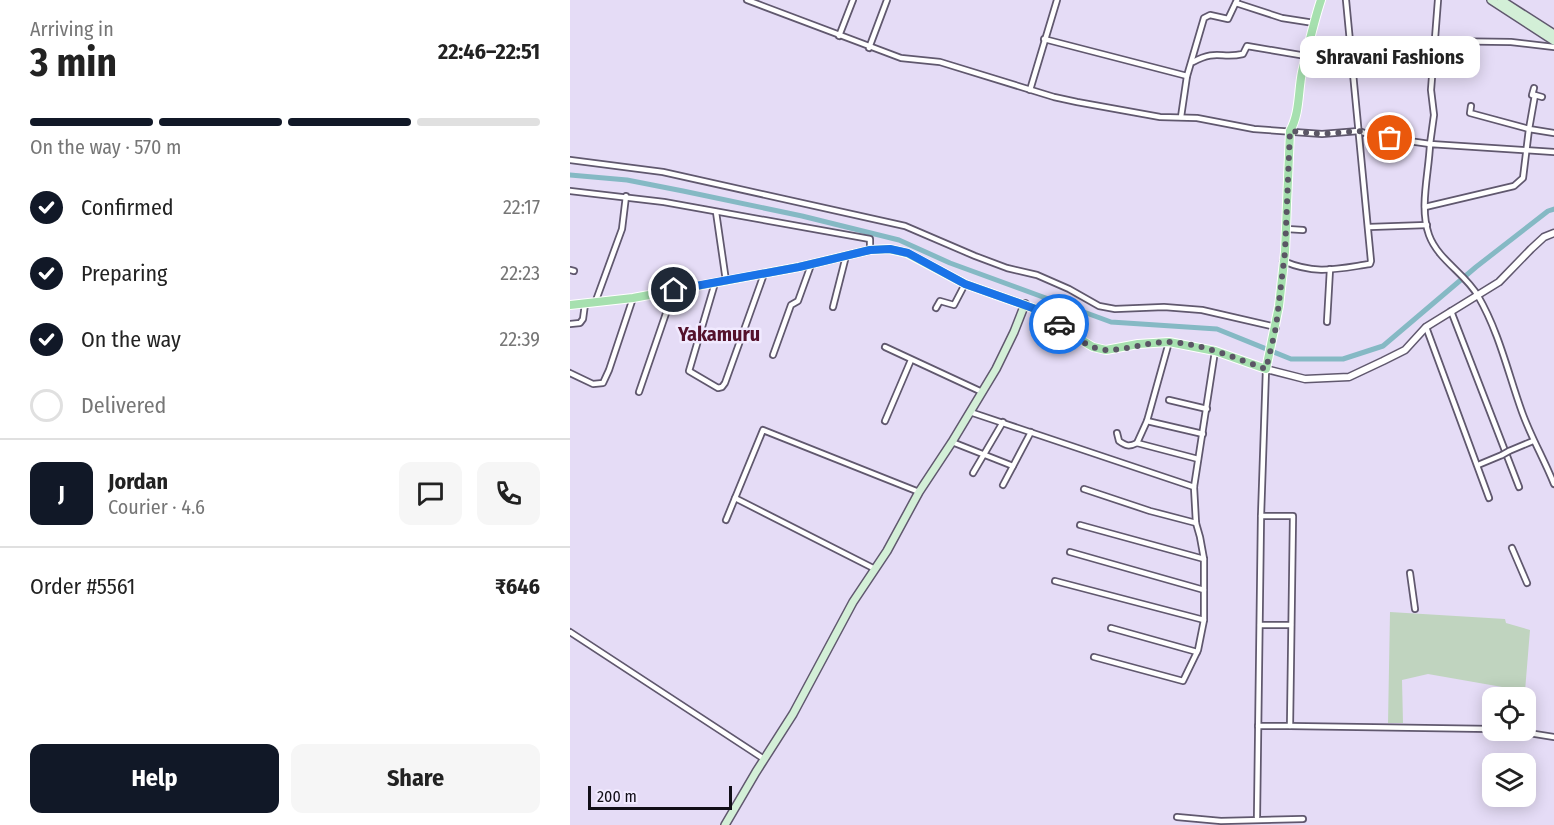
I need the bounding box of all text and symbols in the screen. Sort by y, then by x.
text: Arriving in [30,17,114,41]
callout: Shravani Fashions [1300,36,1480,78]
text: 22:46–22:51 [438,38,540,65]
text: 3 min [30,40,117,86]
text: Shravani Fashions [1316,45,1464,69]
pin [1364,112,1415,163]
icon: bag [1373,121,1406,154]
text: On the way · 570 m [30,135,182,159]
icon: check [30,191,63,224]
text: Confirmed [81,194,174,221]
text: 22:17 [503,195,540,219]
icon: check [30,257,63,290]
text: Preparing [81,260,167,287]
text: 22:23 [500,261,540,285]
pin [648,264,699,315]
icon: home [657,273,690,306]
courier [1029,294,1089,354]
icon: car [1043,308,1076,341]
district label: Yakamuru [677,322,760,346]
icon: check [30,323,63,356]
text: On the way [81,326,181,353]
text: 22:39 [499,327,540,351]
text: Delivered [81,392,166,419]
button: chat [399,462,462,525]
button: phone [477,462,540,525]
text: Jordan [108,468,168,495]
text: J [58,480,65,507]
text: Courier · 4.6 [108,495,205,519]
text: Order #5561 [30,573,135,600]
text: ₹646 [495,573,540,600]
map controls [1482,687,1536,807]
button: locate [1482,687,1536,741]
button: Help [30,744,279,813]
button: Share [291,744,540,813]
button: layers [1482,753,1536,807]
scale bar [588,783,732,810]
text: 200 m [597,787,637,806]

